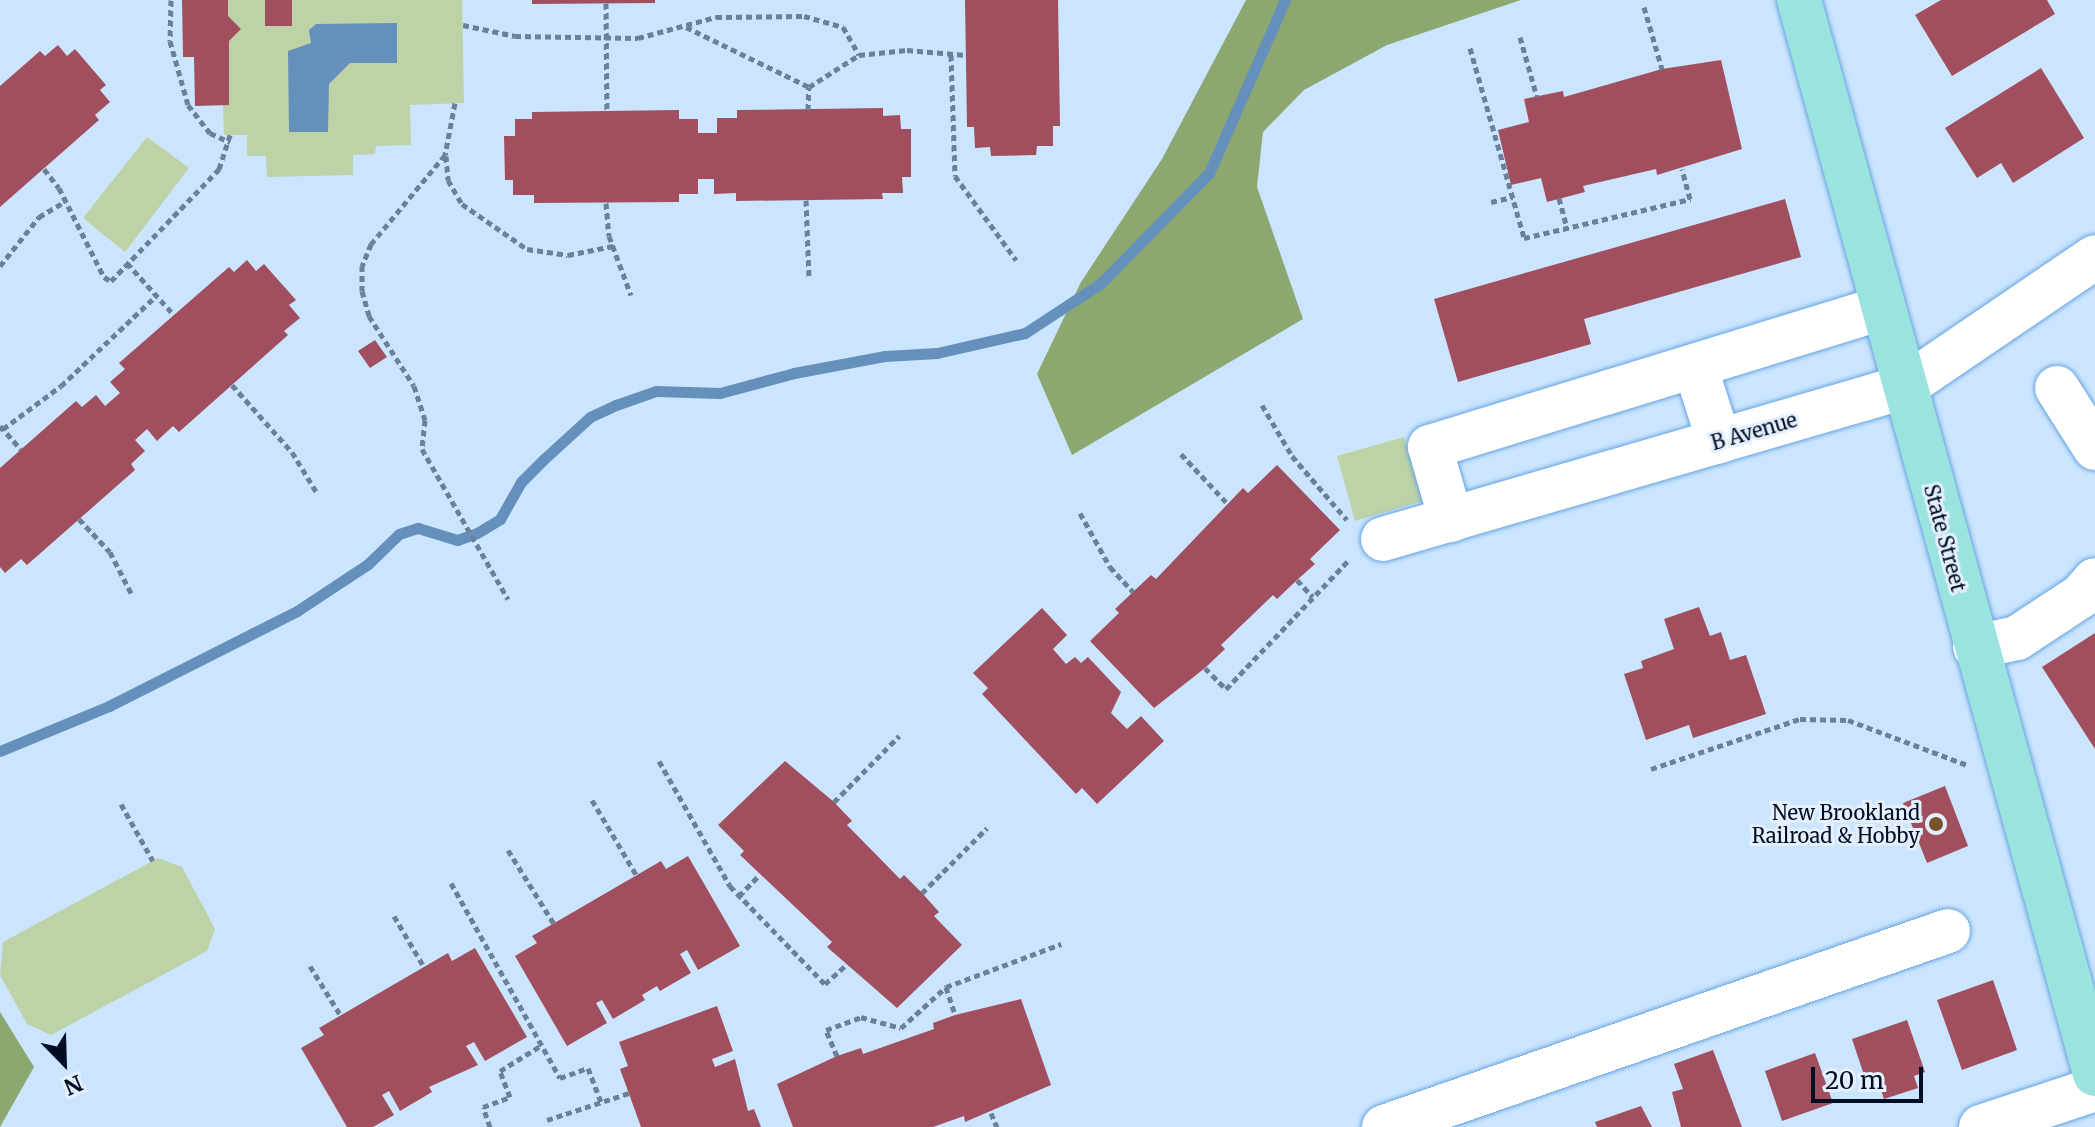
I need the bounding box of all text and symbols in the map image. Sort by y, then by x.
street label: B Avenue [1708,407,1800,455]
street label: State Street [1919,482,1971,594]
place label: New Brookland Railroad & Hobby [1752,800,1920,847]
marker: New Brookland Railroad & Hobby [1927,815,1945,833]
north arrow [24,1023,104,1103]
scale bar [1815,1051,1927,1101]
text: 20 m [1825,1065,1884,1096]
text: N [60,1069,87,1101]

